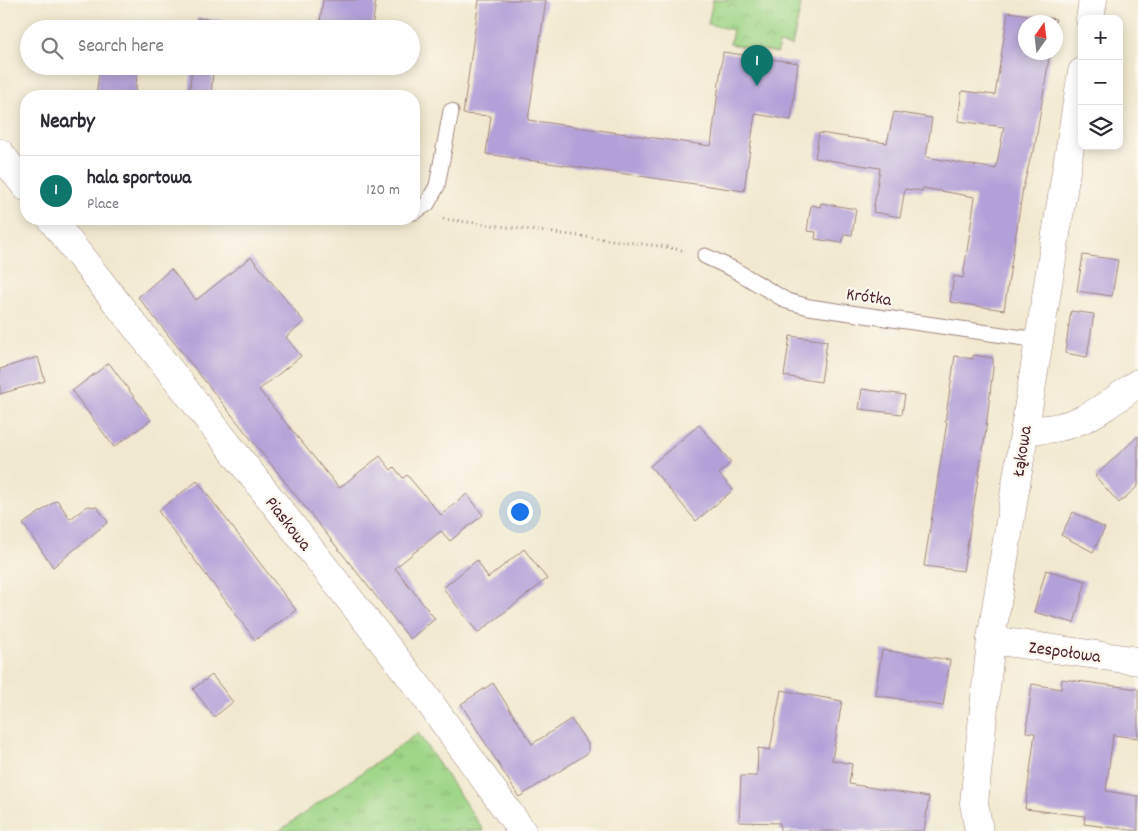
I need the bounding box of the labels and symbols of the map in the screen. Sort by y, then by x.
north arrow [1018,15,1063,60]
pin: 1 [741,45,773,86]
street label: Krótka [844,283,893,314]
street label: Łąkowa [1007,424,1040,480]
street label: Piaskowa [258,492,317,557]
your location [507,499,533,525]
street label: Zespołowa [1027,636,1103,671]

